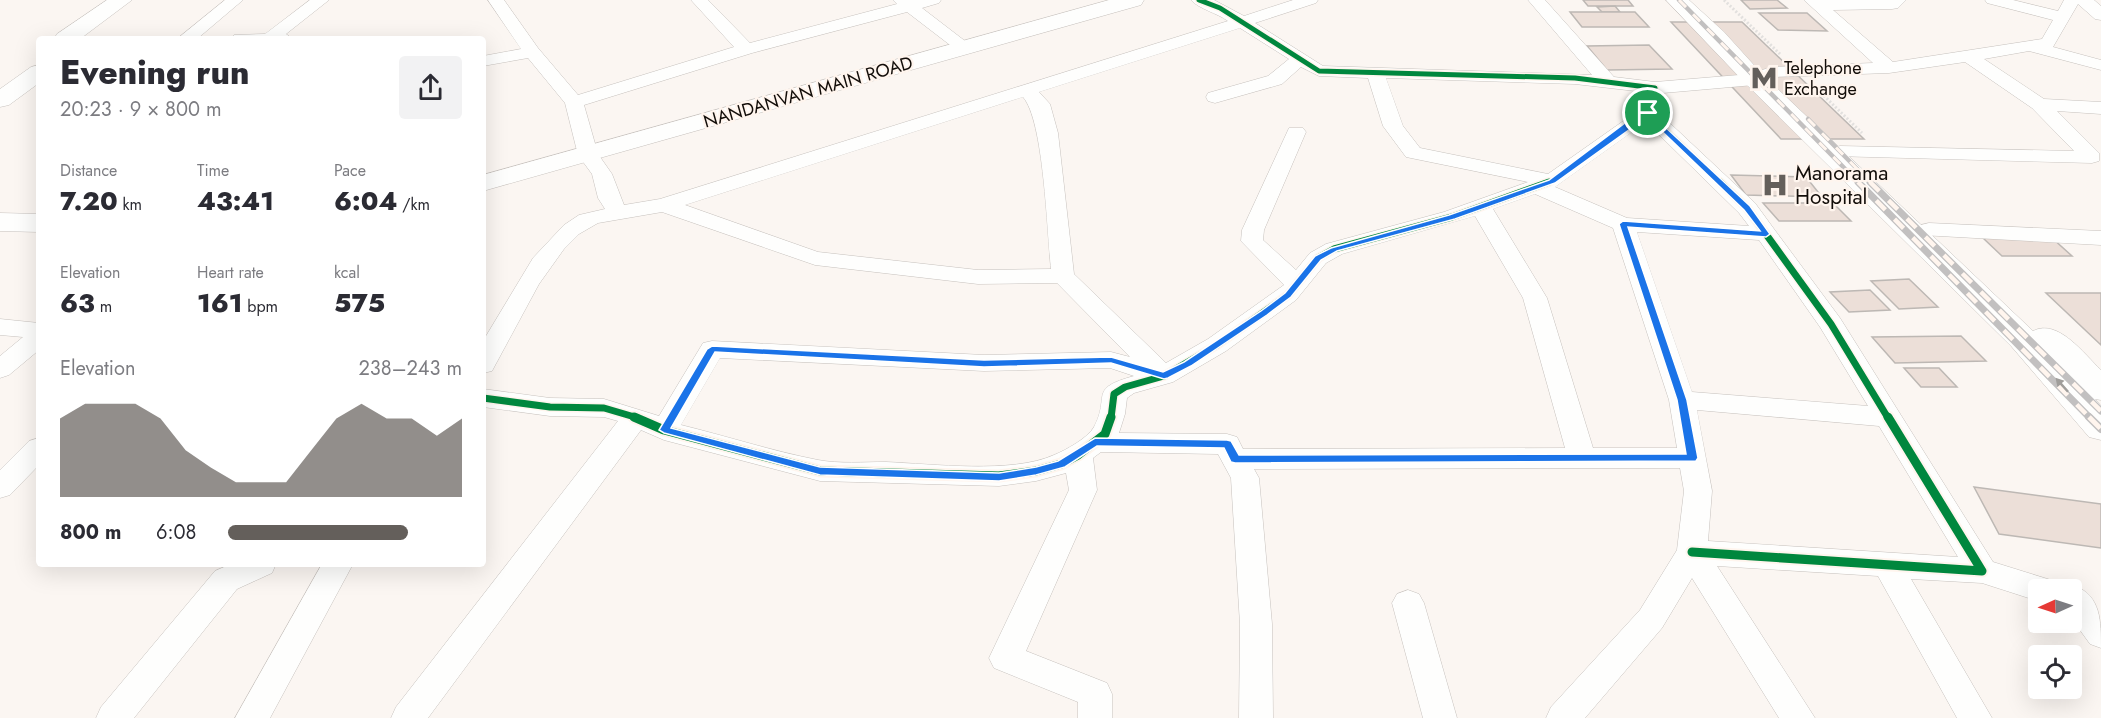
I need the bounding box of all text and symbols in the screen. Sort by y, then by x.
text: Evening run [60,49,250,96]
street label: NANDANVAN MAIN ROAD [700,50,916,134]
place label: Telephone Exchange [1784,55,1862,102]
button: share [399,56,462,119]
metro station icon: Telephone Exchange [1749,63,1779,93]
pin [1622,87,1673,138]
text: 20:23 · 9 × 800 m [60,95,222,124]
icon: arrive [1631,96,1664,129]
place label: Manorama Hospital [1795,158,1888,212]
text: Distance [60,159,117,182]
text: Time [197,159,229,182]
text: Pace [334,159,366,182]
hospital icon: Manorama Hospital [1760,170,1790,200]
text: 7.20 [60,182,118,220]
text: 43:41 [197,182,274,220]
text: 6:04 [334,182,397,220]
text: km [118,193,142,216]
text: /km [397,193,430,216]
text: Elevation [60,261,120,284]
text: Heart rate [197,261,264,284]
text: kcal [334,261,360,284]
text: 63 [60,284,95,322]
text: 161 [197,284,243,322]
text: 575 [334,284,385,322]
text: m [95,295,112,318]
text: bpm [243,295,278,318]
text: Elevation [60,354,135,383]
text: 238–243 m [358,354,462,383]
one-way arrow [2055,377,2069,392]
text: 800 m [60,518,121,547]
text: 6:08 [156,518,196,547]
north arrow [2028,579,2082,633]
map controls [2028,579,2082,699]
button: locate [2028,645,2082,699]

